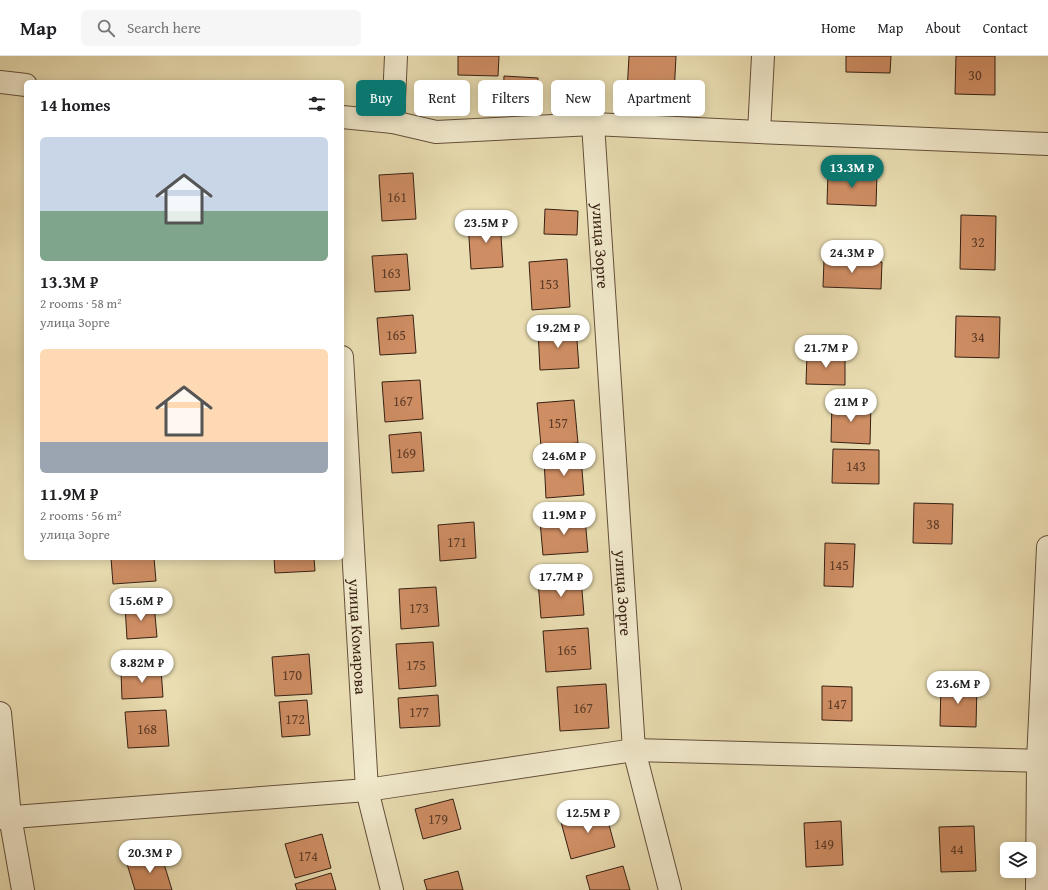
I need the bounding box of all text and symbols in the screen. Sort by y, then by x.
search box [81,10,361,46]
text: Map [20,14,57,42]
icon: search [95,17,117,39]
text: Search here [127,17,201,38]
text: Home [821,18,856,38]
text: Map [878,18,903,38]
text: About [925,18,961,38]
text: Contact [983,18,1028,38]
house number: 30 [968,65,982,85]
chip: Buy [356,80,406,116]
chip: Rent [414,80,470,116]
chip: Filters [478,80,543,116]
chip: New [551,80,605,116]
chip: Apartment [613,80,705,116]
text: 14 homes [40,92,111,117]
icon: filters [306,93,328,115]
pin: 13.3M ₽ [815,155,889,189]
text: 13.3M ₽ [830,158,874,177]
icon: home [148,163,220,235]
house number: 161 [387,187,407,207]
street label: улица Зорге [586,201,616,289]
pin: 23.5M ₽ [449,210,523,244]
text: 23.5M ₽ [464,213,508,232]
house number: 32 [971,232,985,252]
pin: 24.3M ₽ [815,240,889,274]
text: 24.3M ₽ [830,243,874,262]
house number: 163 [381,263,401,283]
text: 13.3M ₽ [40,269,98,294]
house number: 153 [539,274,559,294]
text: 2 rooms · 58 m² [40,294,122,313]
text: улица Зорге [40,313,110,332]
pin: 19.2M ₽ [521,315,595,349]
text: 19.2M ₽ [536,318,580,337]
house number: 165 [386,325,406,345]
house number: 34 [971,327,985,347]
pin: 21.7M ₽ [789,335,863,369]
text: 21.7M ₽ [804,338,848,357]
icon: home [148,375,220,447]
pin: 21M ₽ [823,389,879,423]
house number: 167 [393,391,413,411]
text: 21M ₽ [834,392,868,411]
house number: 157 [548,413,568,433]
house number: 169 [396,443,416,463]
pin: 24.6M ₽ [527,443,601,477]
text: 24.6M ₽ [542,446,586,465]
house number: 143 [846,456,866,476]
text: 11.9M ₽ [40,481,98,506]
pin: 11.9M ₽ [527,502,601,536]
text: 11.9M ₽ [542,505,586,524]
text: 2 rooms · 56 m² [40,506,122,525]
house number: 38 [926,514,940,534]
text: улица Зорге [40,525,110,544]
house number: 171 [447,532,467,552]
street label: улица Зорге [609,548,639,637]
house number: 145 [829,555,849,575]
pin: 17.7M ₽ [524,564,598,598]
text: 17.7M ₽ [539,567,583,586]
street label: улица Комарова [343,577,373,696]
pin: 15.6M ₽ [104,588,178,622]
text: 15.6M ₽ [119,591,163,610]
house number: 173 [409,598,429,618]
house number: 165 [557,640,577,660]
pin: 8.82M ₽ [105,650,179,684]
text: 8.82M ₽ [120,653,164,672]
house number: 175 [406,655,426,675]
house number: 170 [282,665,302,685]
pin: 23.6M ₽ [921,671,995,705]
text: 23.6M ₽ [936,674,980,693]
house number: 147 [827,694,847,714]
house number: 167 [573,698,593,718]
house number: 177 [409,702,429,722]
house number: 172 [285,709,305,729]
house number: 168 [137,719,157,739]
pin: 12.5M ₽ [551,800,625,834]
text: 12.5M ₽ [566,803,610,822]
house number: 179 [428,809,448,829]
house number: 149 [814,834,834,854]
house number: 44 [950,839,964,859]
pin: 20.3M ₽ [113,840,187,874]
map controls [1000,842,1036,878]
button: layers [1000,842,1036,878]
text: 20.3M ₽ [128,843,172,862]
house number: 174 [298,846,318,866]

